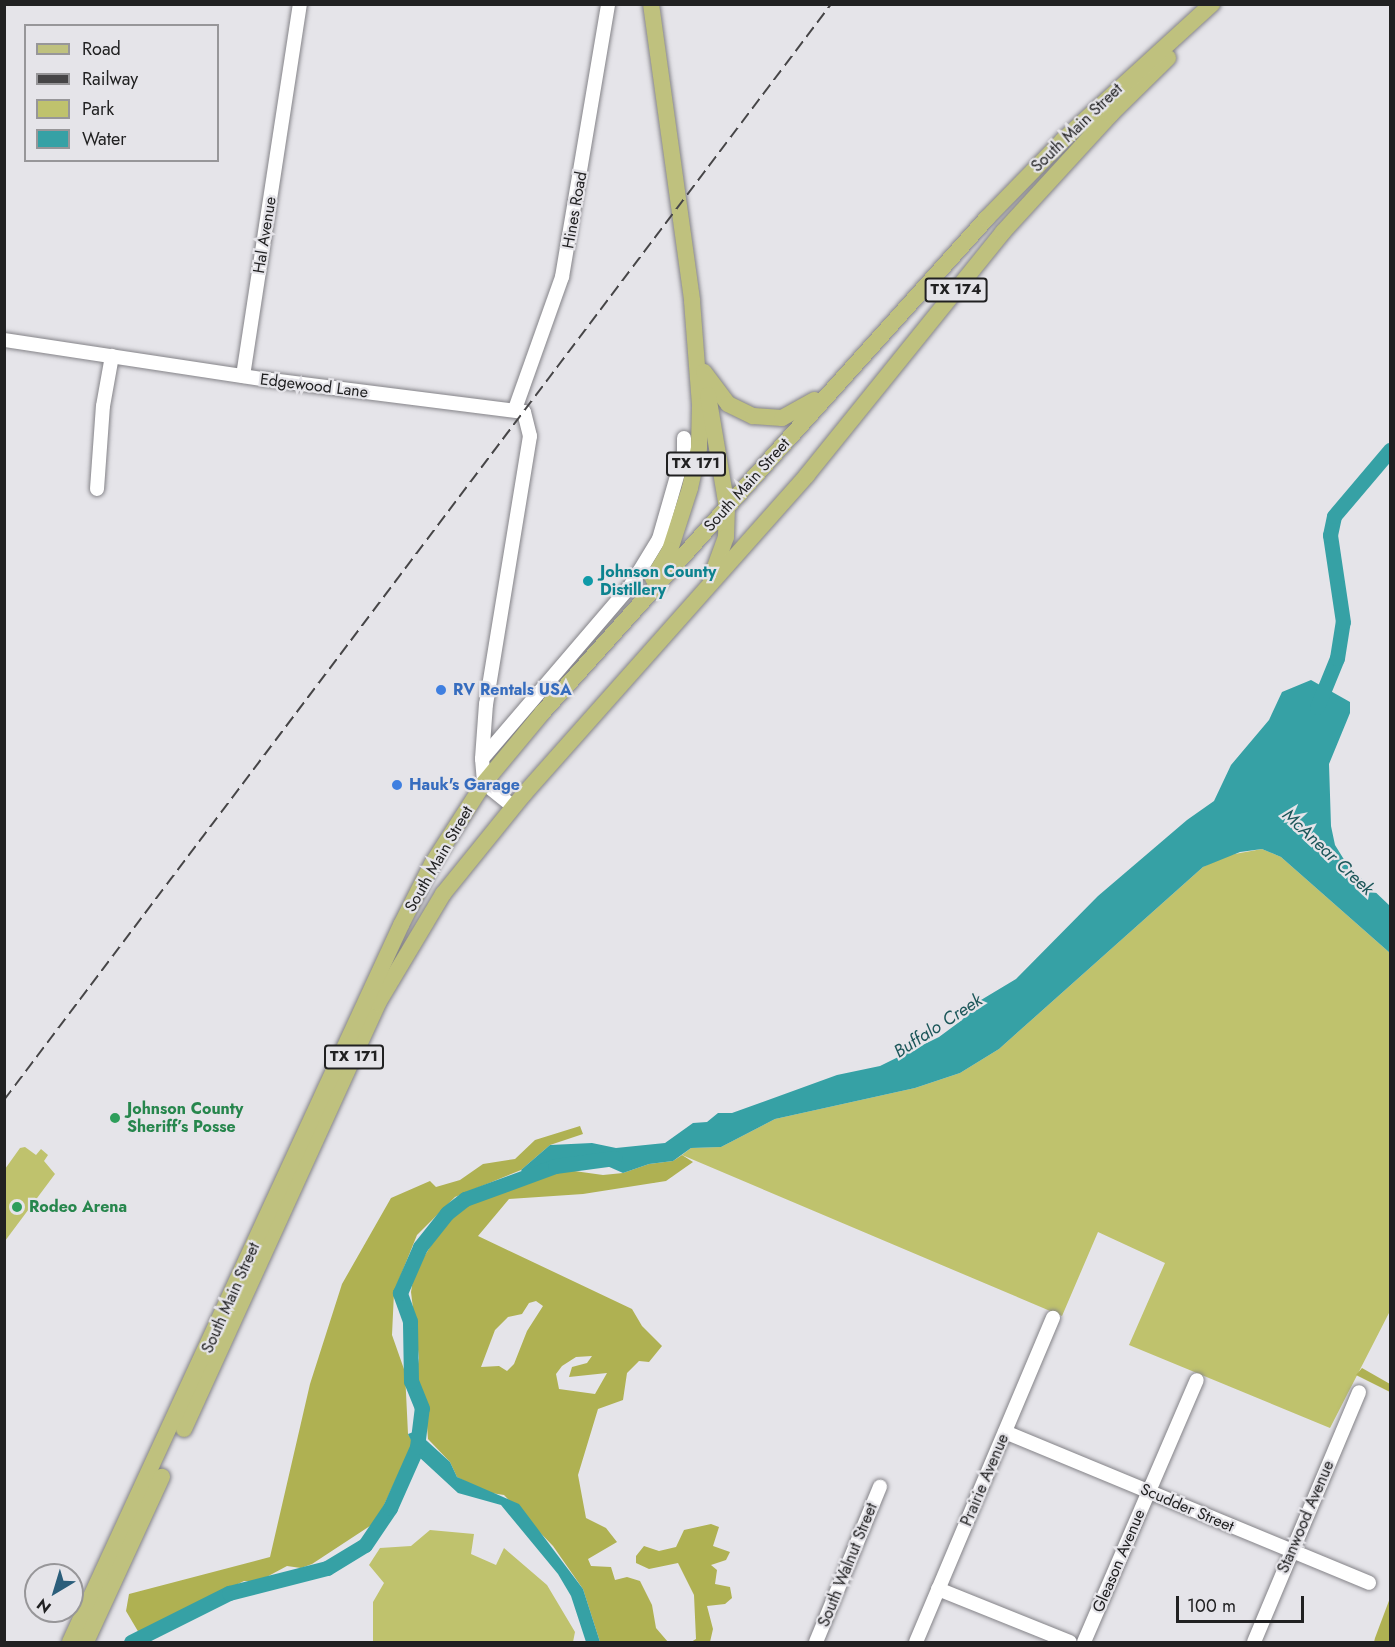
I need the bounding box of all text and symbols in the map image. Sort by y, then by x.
legend [24,24,219,162]
text: Road [82,36,121,62]
text: Railway [82,66,138,92]
street label: South Main Street [1027,80,1127,176]
text: Park [82,96,114,122]
text: Water [82,126,126,152]
street label: Hines Road [559,170,591,250]
street label: Hal Avenue [249,195,281,275]
road number: TX 174 [924,278,988,302]
street label: Edgewood Lane [259,370,369,402]
street label: South Main Street [700,434,794,536]
road number: TX 171 [666,452,726,476]
place label: Johnson County Distillery [600,562,716,600]
marker: Johnson County Distillery [581,574,595,588]
place label: RV Rentals USA [453,680,572,700]
marker: RV Rentals USA [434,683,448,697]
place label: Hauk's Garage [409,775,520,795]
marker: Hauk's Garage [390,778,404,792]
street label: South Main Street [401,803,477,915]
water label: McAnear Creek [1278,804,1378,900]
water label: Buffalo Creek [890,989,986,1063]
road number: TX 171 [324,1045,384,1069]
place label: Johnson County Sheriff’s Posse [127,1099,243,1137]
marker: Johnson County Sheriff’s Posse [108,1111,122,1125]
place label: Rodeo Arena [29,1197,127,1217]
marker: Rodeo Arena [10,1200,24,1214]
street label: South Main Street [198,1240,264,1356]
street label: Prairie Avenue [957,1431,1013,1529]
street label: Stanwood Avenue [1274,1458,1338,1576]
street label: Scudder Street [1137,1480,1237,1536]
street label: South Walnut Street [814,1500,882,1630]
street label: Gleason Avenue [1089,1507,1149,1615]
north arrow [24,1563,84,1623]
scale bar [1179,1584,1306,1622]
text: N [32,1593,56,1619]
text: 100 m [1187,1593,1236,1619]

